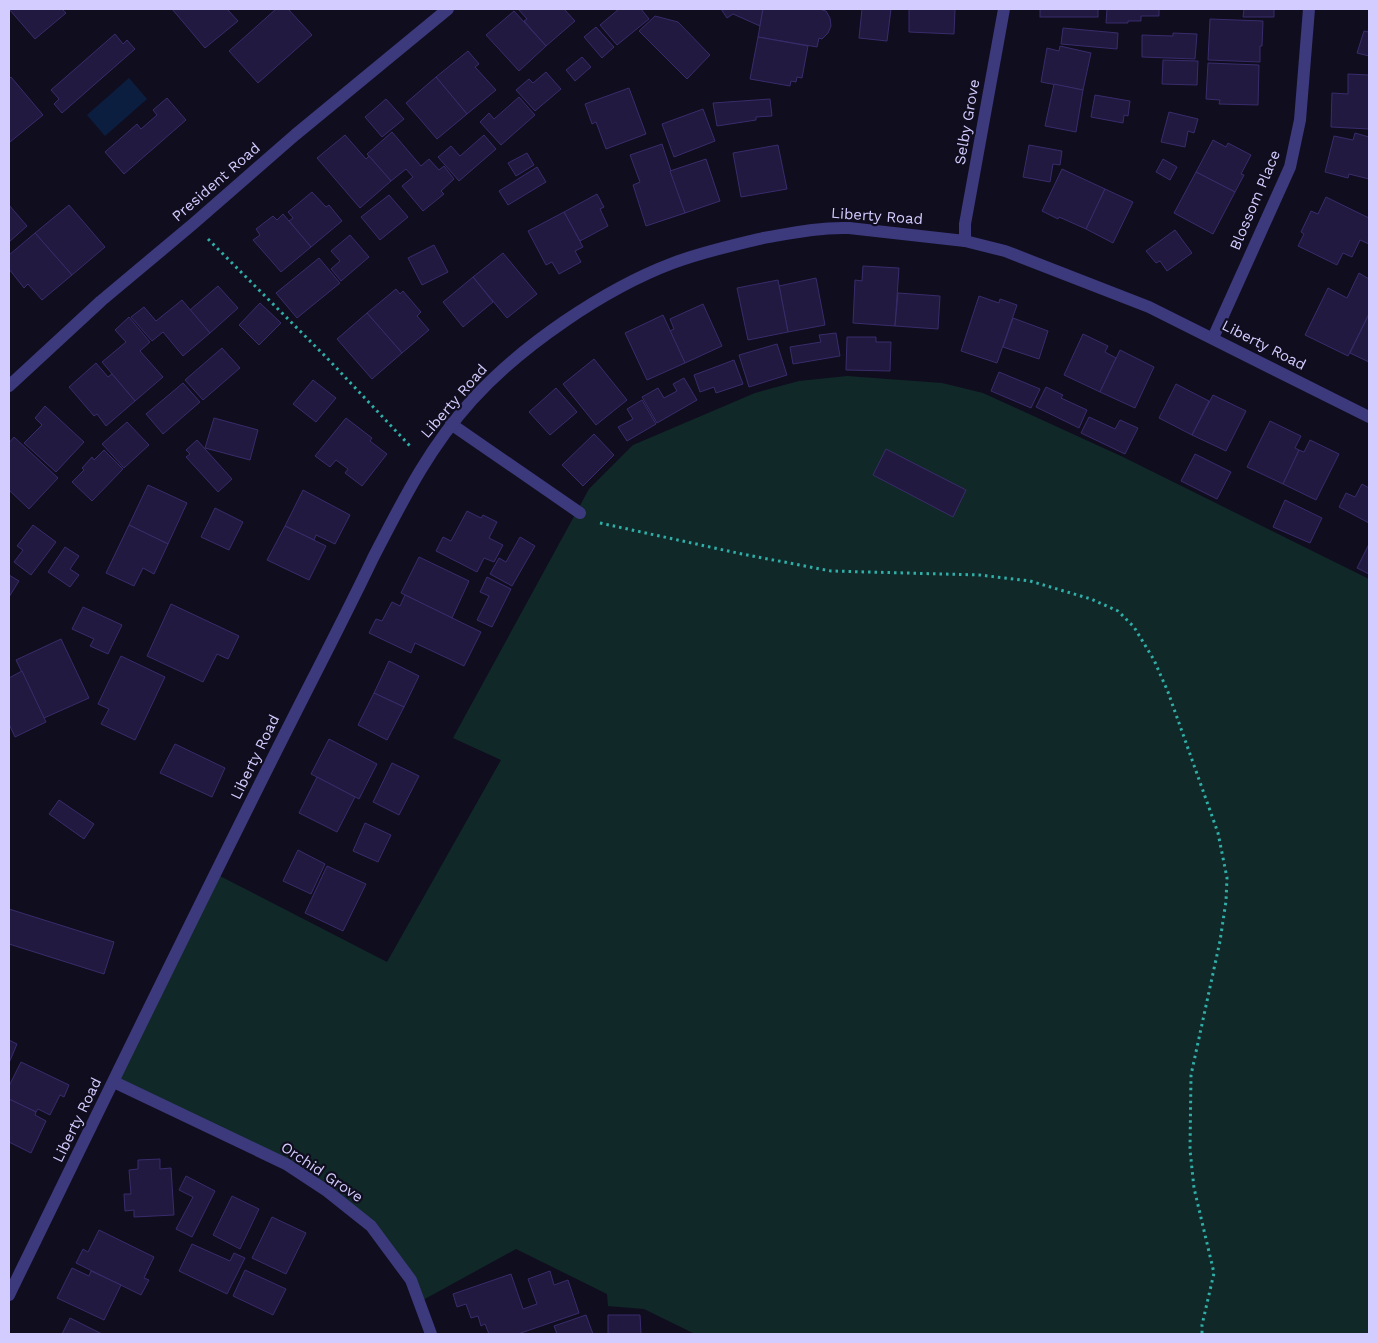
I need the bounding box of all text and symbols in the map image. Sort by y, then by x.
street label: Selby Grove [951,78,983,166]
street label: President Road [168,139,264,225]
street label: Blossom Place [1226,147,1284,253]
street label: Liberty Road [830,204,924,228]
street label: Liberty Road [1219,316,1309,374]
street label: Liberty Road [417,360,491,442]
street label: Liberty Road [227,712,283,802]
street label: Liberty Road [49,1075,105,1165]
street label: Orchid Grove [277,1138,367,1206]

